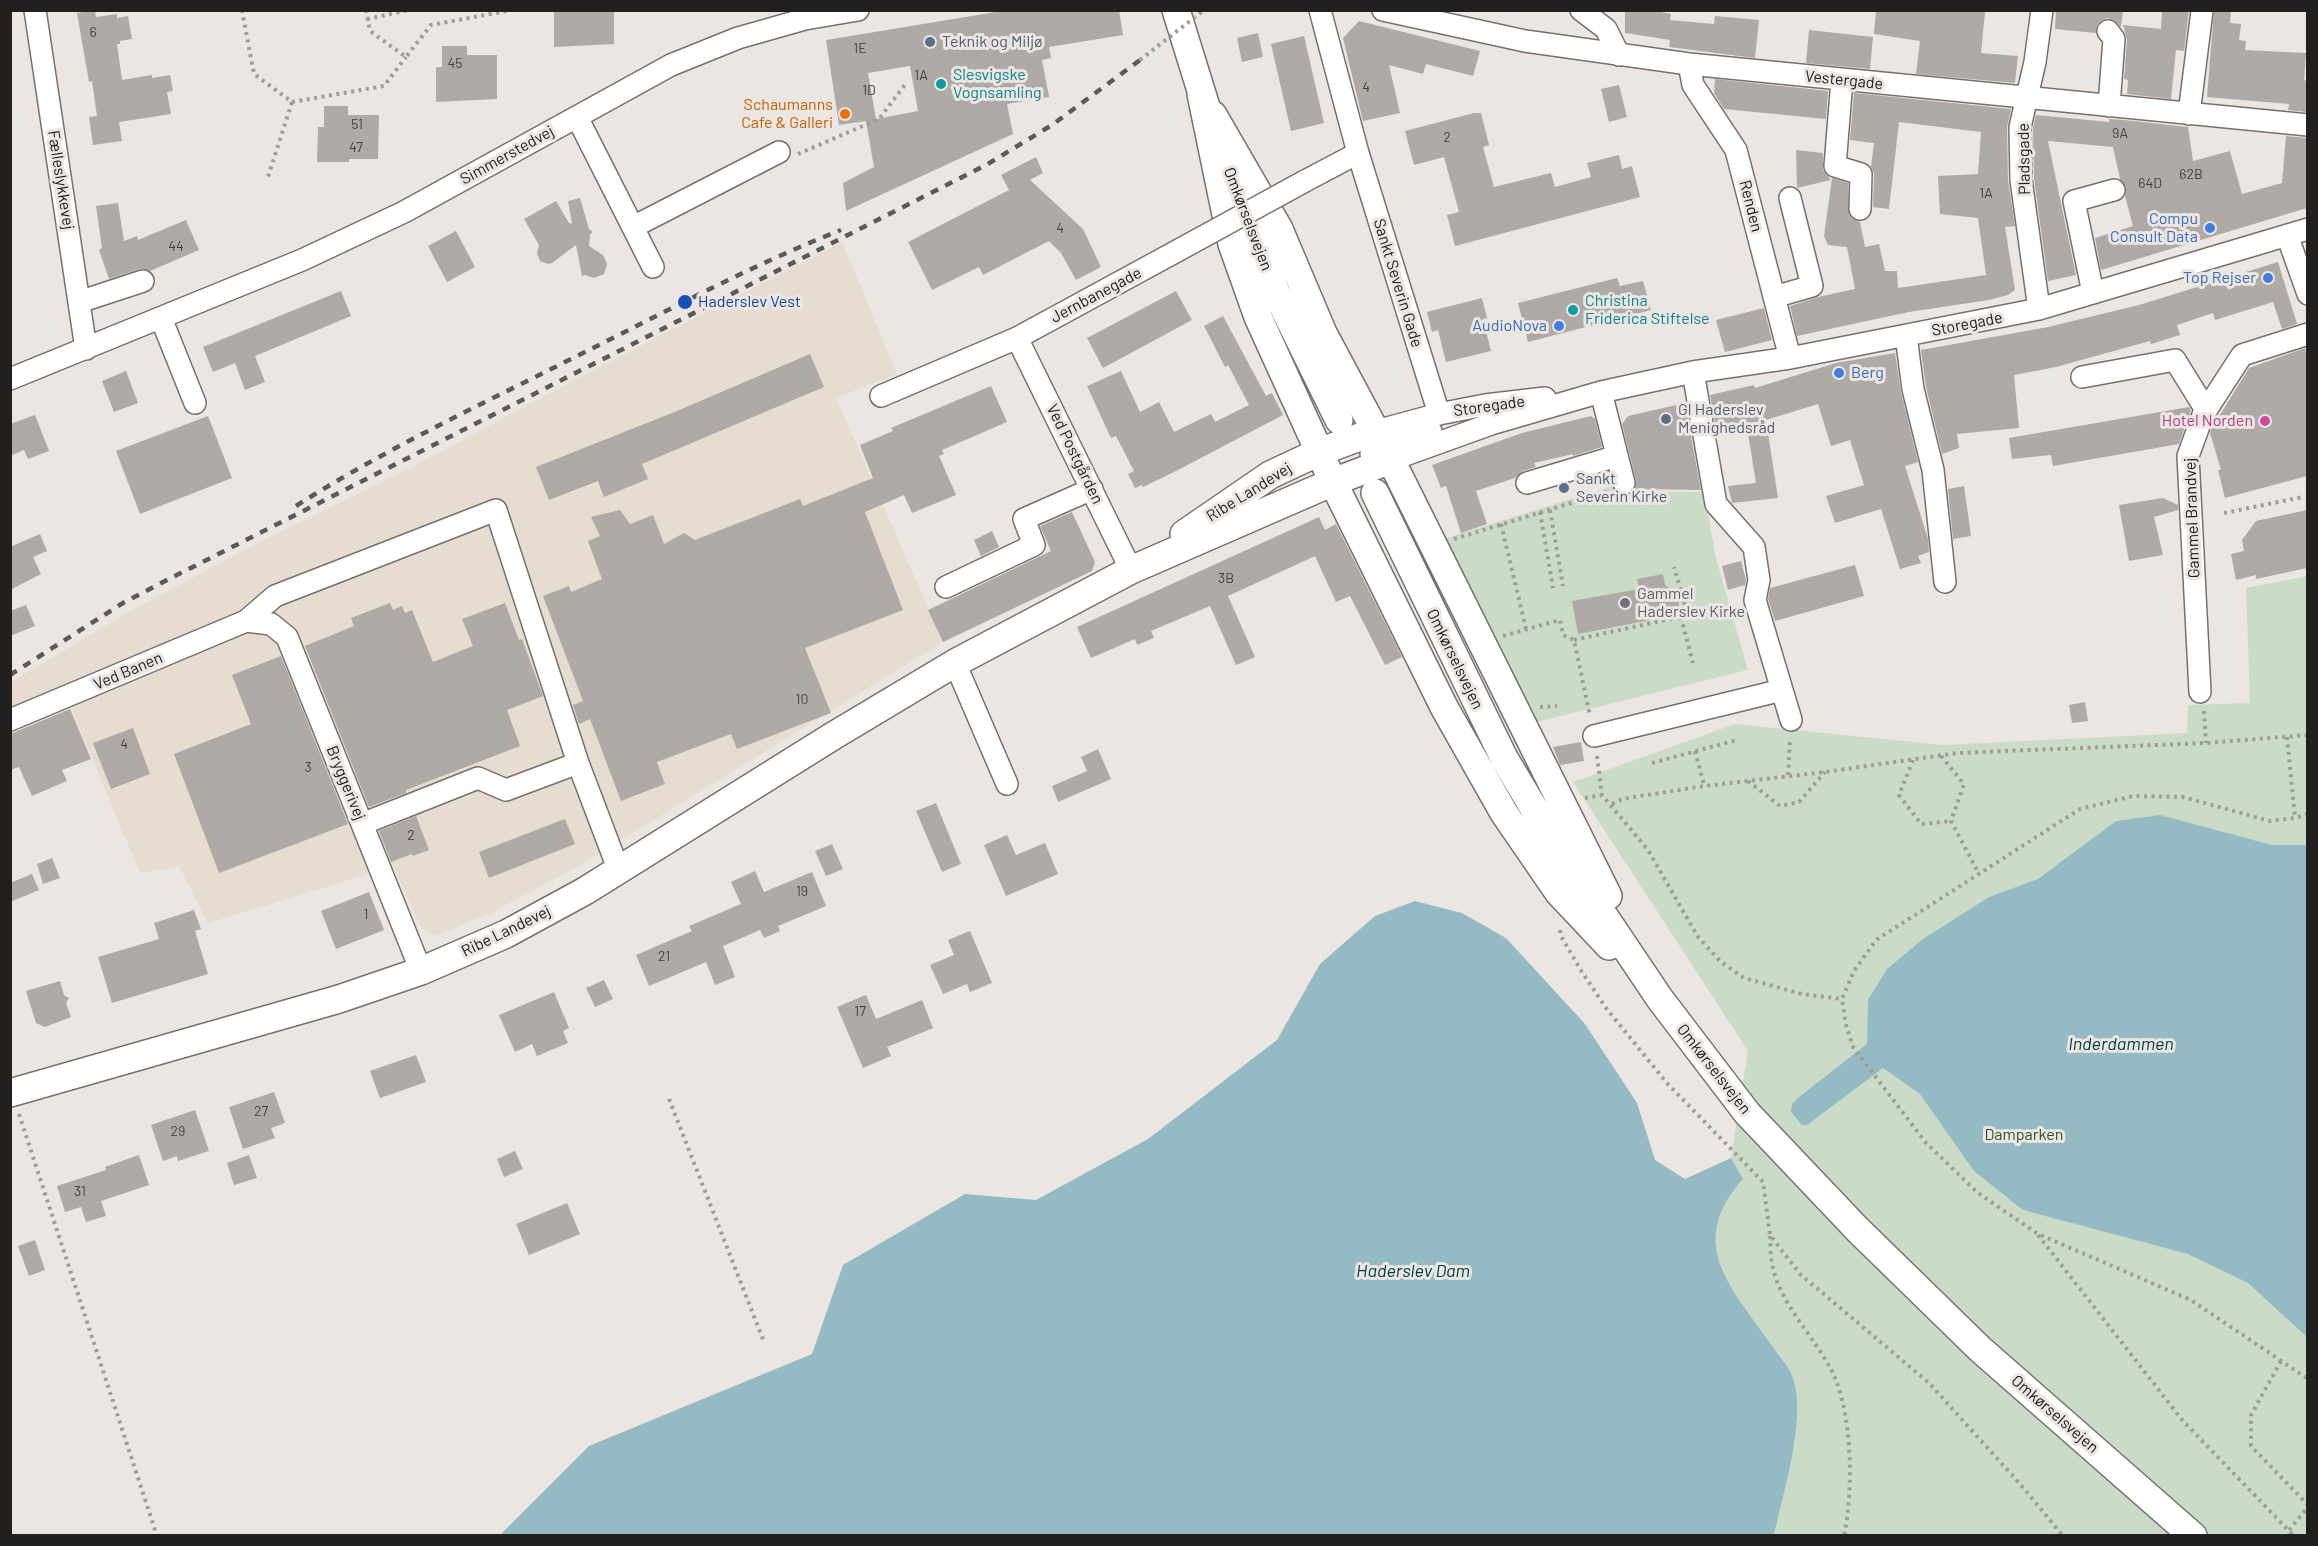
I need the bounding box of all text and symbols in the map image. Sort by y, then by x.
house number: 6 [89,24,97,40]
place label: Teknik og Miljø [942,32,1042,52]
marker: Teknik og Miljø [923,35,937,49]
house number: 1E [853,40,867,56]
house number: 45 [448,55,462,71]
place label: Slesvigske Vognsamling [953,65,1042,103]
street label: Vestergade [1804,66,1884,94]
house number: 1A [914,67,928,83]
marker: Slesvigske Vognsamling [934,77,948,91]
house number: 4 [1362,79,1370,95]
house number: 1D [862,82,876,98]
place label: Schaumanns Cafe & Galleri [741,95,833,133]
marker: Schaumanns Cafe & Galleri [838,107,852,121]
house number: 51 [351,116,363,132]
street label: Simmerstedvej [457,121,557,189]
street label: Pladsgade [2014,123,2034,195]
house number: 9A [2112,125,2128,141]
street label: Fælleslykkevej [44,129,78,231]
house number: 2 [1443,129,1451,145]
house number: 47 [349,139,363,155]
street label: Omkørselsvejen [1219,165,1277,273]
house number: 62B [2179,166,2203,182]
house number: 64D [2138,175,2162,191]
street label: Renden [1735,178,1767,234]
house number: 1A [1979,185,1993,201]
place label: Compu Consult Data [2110,209,2198,247]
street label: Sankt Severin Gade [1369,216,1427,350]
house number: 4 [1056,220,1064,236]
marker: Compu Consult Data [2203,221,2217,235]
house number: 44 [168,238,184,254]
street label: Jernbanegade [1047,263,1145,327]
place label: Top Rejser [2183,268,2256,288]
marker: Top Rejser [2261,271,2275,285]
place label: Christina Friderica Stiftelse [1585,291,1710,329]
place label: Haderslev Vest [698,292,801,312]
marker: Haderslev Vest [676,293,694,311]
marker: Christina Friderica Stiftelse [1566,303,1580,317]
street label: Storegade [1930,308,2004,340]
place label: AudioNova [1472,316,1547,336]
marker: AudioNova [1552,319,1566,333]
place label: Berg [1851,363,1884,383]
marker: Berg [1832,366,1846,380]
street label: Storegade [1452,391,1526,421]
place label: Gl Haderslev Menighedsråd [1678,400,1775,438]
street label: Ved Postgården [1043,401,1107,507]
place label: Hotel Norden [2162,411,2253,431]
marker: Gl Haderslev Menighedsråd [1659,412,1673,426]
marker: Hotel Norden [2258,414,2272,428]
street label: Gammel Brandvej [2180,457,2204,579]
street label: Ribe Landevej [1203,458,1295,526]
place label: Sankt Severin Kirke [1576,469,1667,507]
marker: Sankt Severin Kirke [1557,481,1571,495]
house number: 3B [1218,570,1234,586]
place label: Gammel Haderslev Kirke [1637,584,1745,622]
marker: Gammel Haderslev Kirke [1618,596,1632,610]
street label: Omkørselsvejen [1422,606,1488,712]
street label: Ved Banen [91,648,165,694]
house number: 10 [796,691,808,707]
house number: 4 [120,736,128,752]
street label: Bryggerivej [322,743,370,823]
house number: 3 [304,759,312,775]
house number: 2 [407,827,415,843]
house number: 19 [796,883,808,899]
street label: Ribe Landevej [458,901,554,961]
house number: 1 [364,906,368,922]
house number: 21 [658,948,670,964]
house number: 17 [854,1003,866,1019]
street label: Omkørselsvejen [1673,1020,1755,1118]
water label: Inderdammen [2068,1033,2174,1055]
house number: 27 [254,1103,268,1119]
house number: 29 [171,1123,185,1139]
park label: Damparken [1985,1125,2063,1145]
house number: 31 [74,1183,86,1199]
water label: Haderslev Dam [1356,1260,1470,1282]
street label: Omkørselsvejen [2008,1371,2102,1457]

